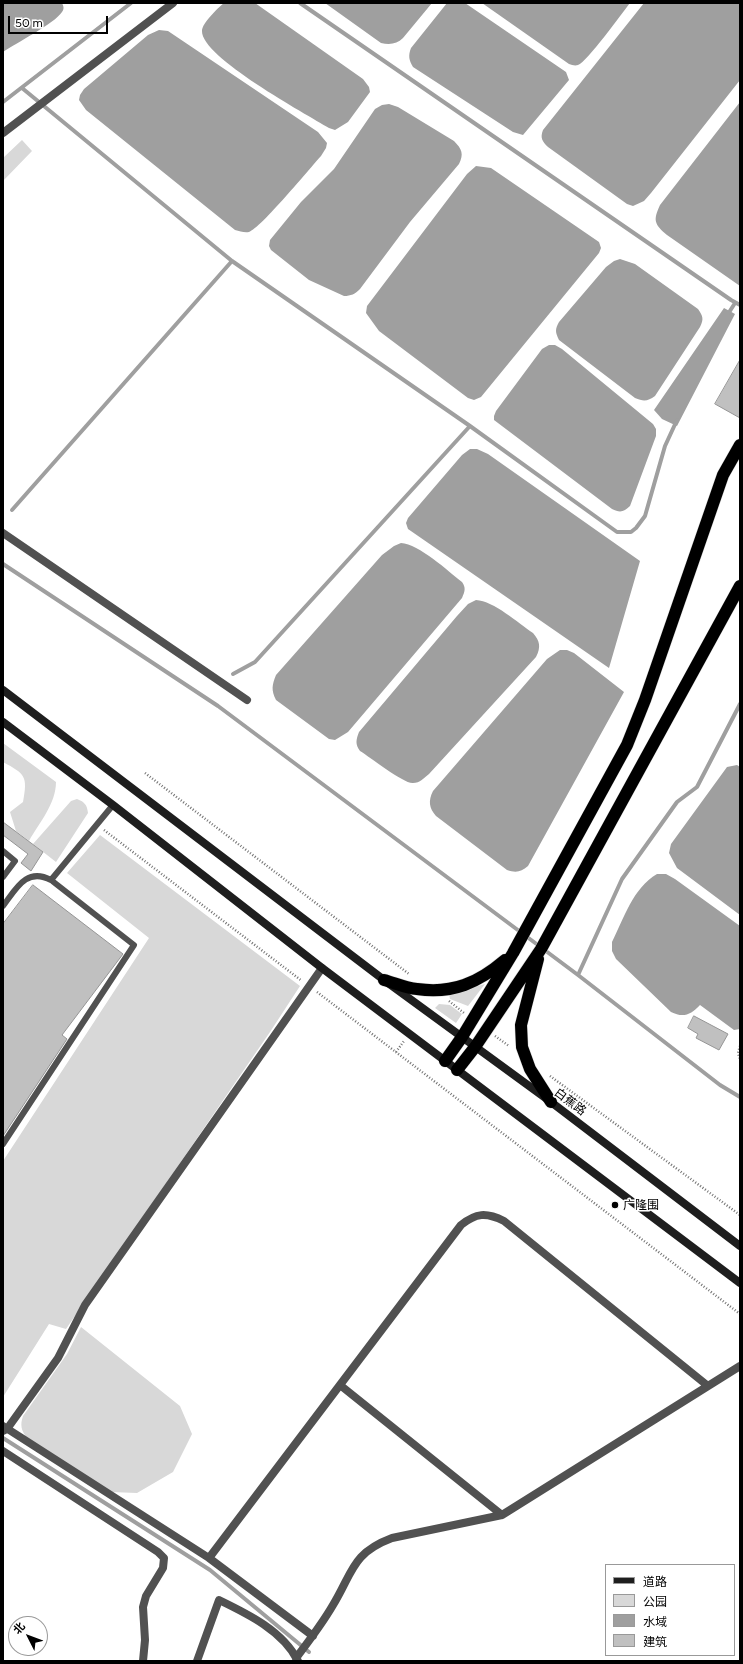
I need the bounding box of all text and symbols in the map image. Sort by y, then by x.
scale bar [10,8,110,34]
text: 50 m [15,16,43,30]
street label: 白蕉路 [551,1085,589,1119]
place label: 广隆围 [623,1198,659,1212]
marker: 广隆围 [610,1200,620,1210]
legend [605,1564,735,1656]
text: 道路 [643,1575,667,1589]
text: 公园 [643,1595,667,1609]
text: 水域 [643,1615,667,1629]
north arrow [8,1616,48,1656]
text: 北 [11,1620,28,1637]
text: 建筑 [643,1635,667,1649]

